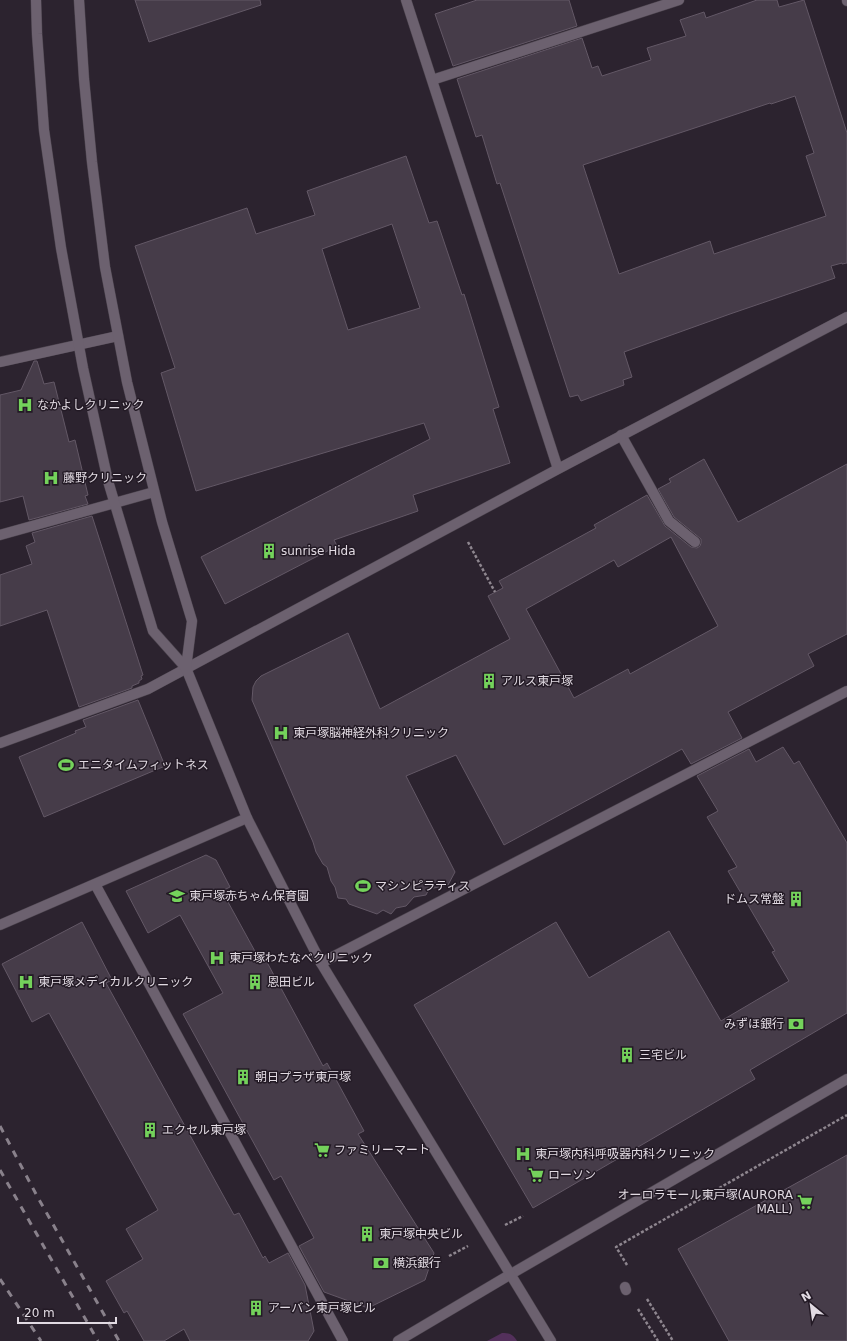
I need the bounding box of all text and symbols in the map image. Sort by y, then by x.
hospital icon: なかよしクリニック [16,396,34,414]
place label: なかよしクリニック [37,398,144,412]
hospital icon: 藤野クリニック [42,469,60,487]
place label: 藤野クリニック [63,471,147,485]
building icon: sunrise Hida [260,542,278,560]
place label: sunrise Hida [281,544,356,558]
building icon: アルス東戸塚 [480,672,498,690]
place label: アルス東戸塚 [501,674,573,688]
hospital icon: 東戸塚脳神経外科クリニック [272,724,290,742]
place label: 東戸塚脳神経外科クリニック [293,726,449,740]
sports icon: エニタイムフィットネス [57,756,75,774]
place label: エニタイムフィットネス [78,758,209,772]
sports icon: マシンピラティス [354,877,372,895]
place label: マシンピラティス [375,879,470,893]
school or university icon: 東戸塚赤ちゃん保育園 [168,887,186,905]
place label: 東戸塚赤ちゃん保育園 [189,889,309,903]
building icon: ドムス常盤 [787,890,805,908]
place label: ドムス常盤 [724,892,784,906]
hospital icon: 東戸塚わたなべクリニック [208,949,226,967]
place label: 東戸塚わたなべクリニック [229,951,373,965]
hospital icon: 東戸塚メディカルクリニック [17,973,35,991]
building icon: 恩田ビル [246,973,264,991]
place label: 東戸塚メディカルクリニック [38,975,193,989]
place label: 恩田ビル [267,975,315,989]
bank icon: みずほ銀行 [787,1015,805,1033]
place label: みずほ銀行 [724,1017,784,1031]
building icon: 三宅ビル [618,1046,636,1064]
place label: 三宅ビル [639,1048,687,1062]
building icon: 朝日プラザ東戸塚 [234,1068,252,1086]
place label: 朝日プラザ東戸塚 [255,1070,351,1084]
building icon: エクセル東戸塚 [141,1121,159,1139]
place label: エクセル東戸塚 [162,1123,246,1137]
supermarket icon: ファミリーマート [313,1141,331,1159]
place label: ファミリーマート [334,1143,430,1157]
hospital icon: 東戸塚内科呼吸器内科クリニック [514,1145,532,1163]
place label: 東戸塚内科呼吸器内科クリニック [535,1147,715,1161]
supermarket icon: ローソン [527,1166,545,1184]
place label: ローソン [548,1168,596,1182]
place label: オーロラモール東戸塚(AURORA MALL) [617,1188,794,1216]
supermarket icon: オーロラモール東戸塚(AURORA MALL) [796,1193,814,1211]
building icon: 東戸塚中央ビル [358,1225,376,1243]
place label: 東戸塚中央ビル [379,1227,463,1241]
bank icon: 横浜銀行 [372,1254,390,1272]
place label: 横浜銀行 [393,1256,441,1270]
north arrow [791,1285,831,1325]
text: N [799,1289,814,1305]
scale bar [18,1299,116,1325]
building icon: アーバン東戸塚ビル [247,1299,265,1317]
place label: アーバン東戸塚ビル [268,1301,376,1315]
text: 20 m [24,1306,55,1320]

